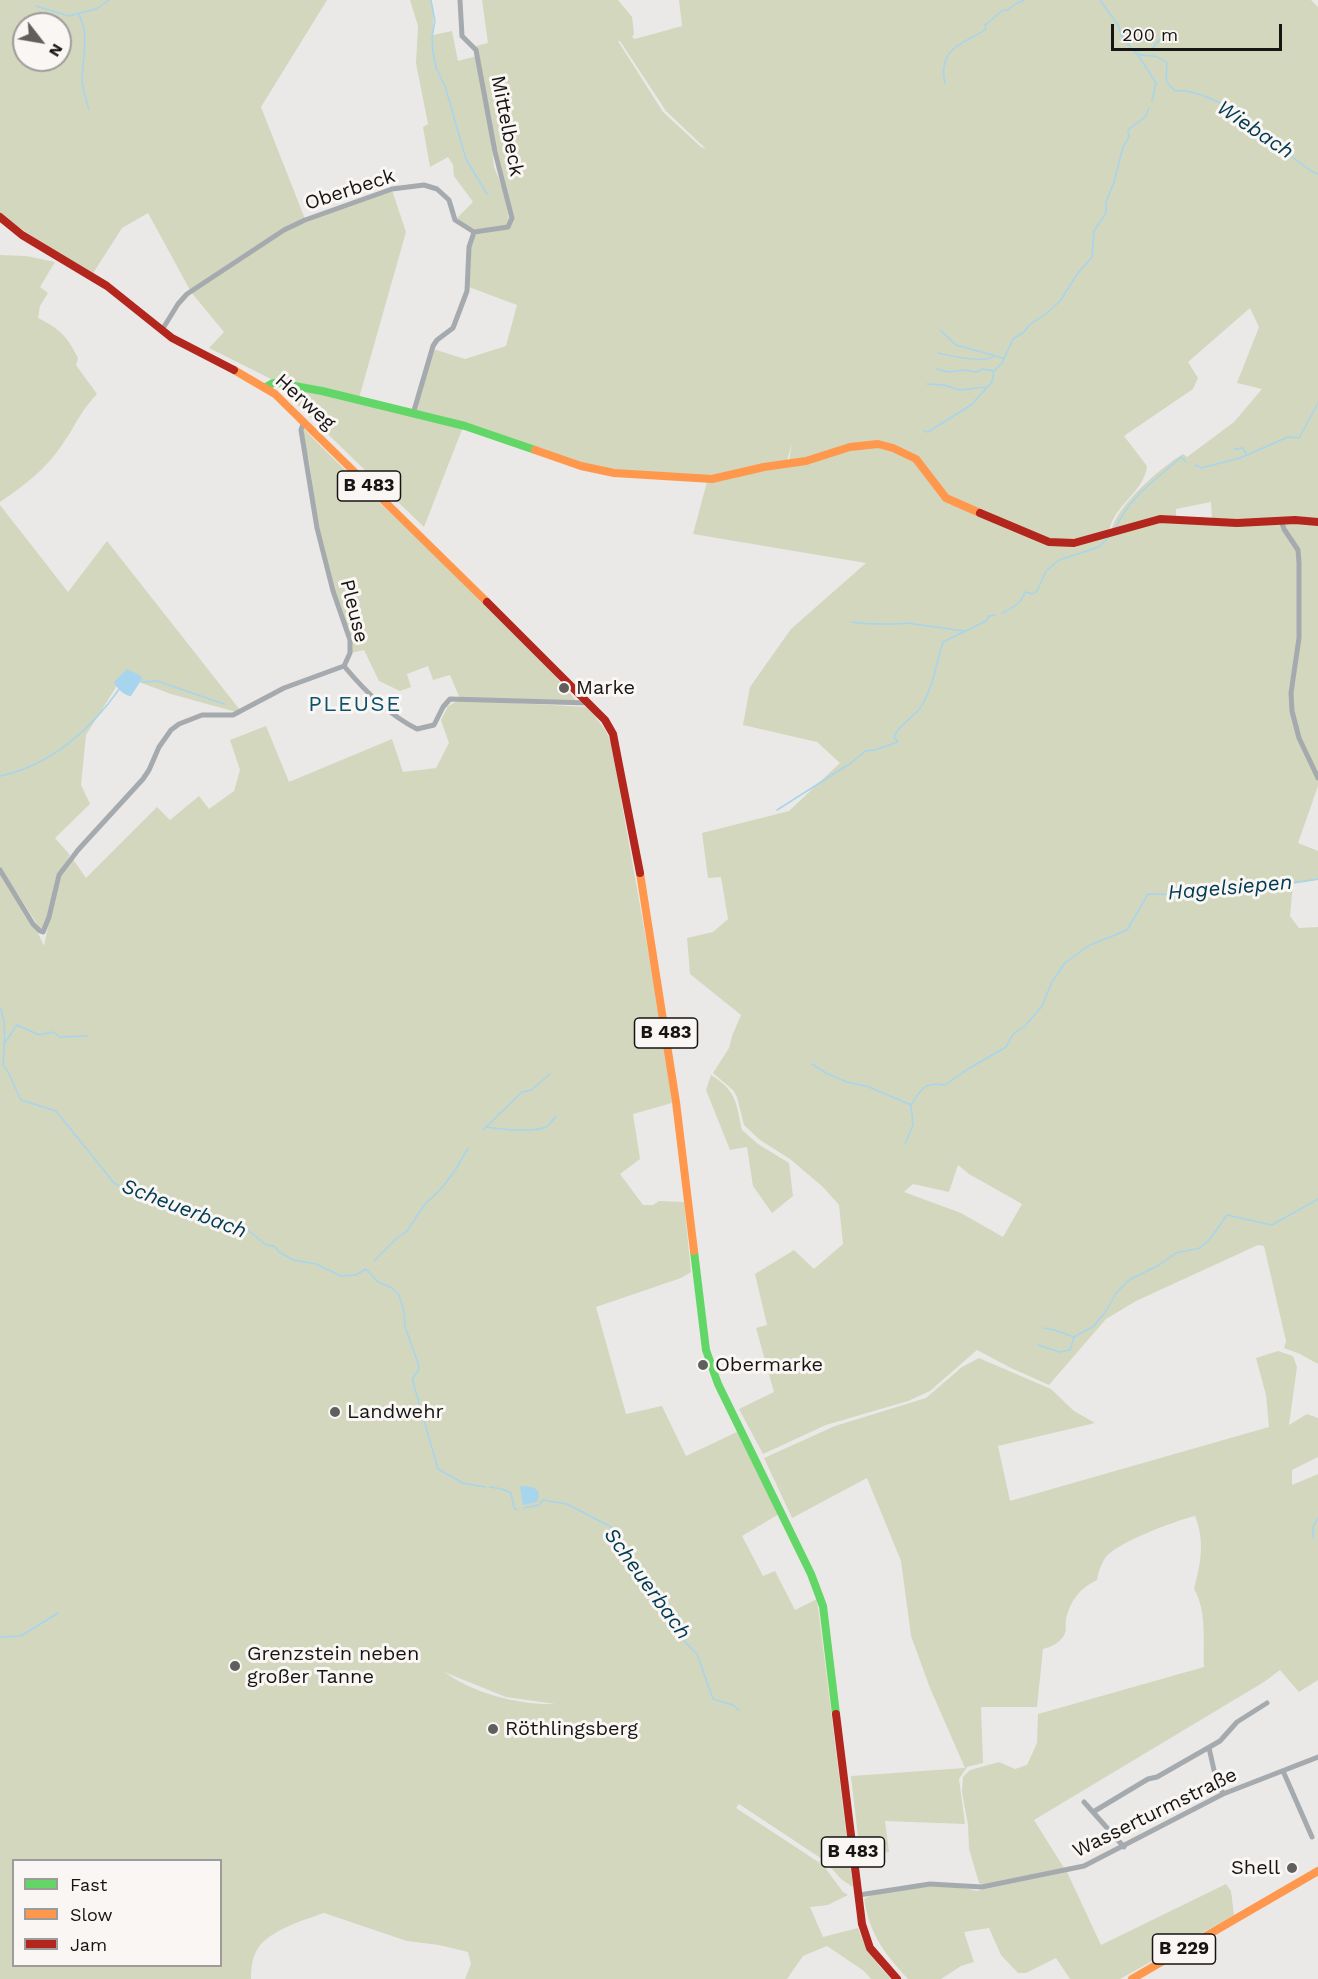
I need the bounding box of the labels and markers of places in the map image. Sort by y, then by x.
place label: Marke [576,676,635,700]
marker: Marke [557,681,571,695]
place label: Obermarke [715,1353,823,1377]
marker: Obermarke [696,1358,710,1372]
place label: Landwehr [347,1400,444,1424]
marker: Landwehr [328,1405,342,1419]
place label: Grenzstein neben großer Tanne [247,1642,419,1689]
marker: Grenzstein neben großer Tanne [228,1659,242,1673]
place label: Röthlingsberg [505,1717,638,1741]
marker: Röthlingsberg [486,1722,500,1736]
place label: Shell [1231,1856,1280,1880]
marker: Shell [1285,1861,1299,1875]

